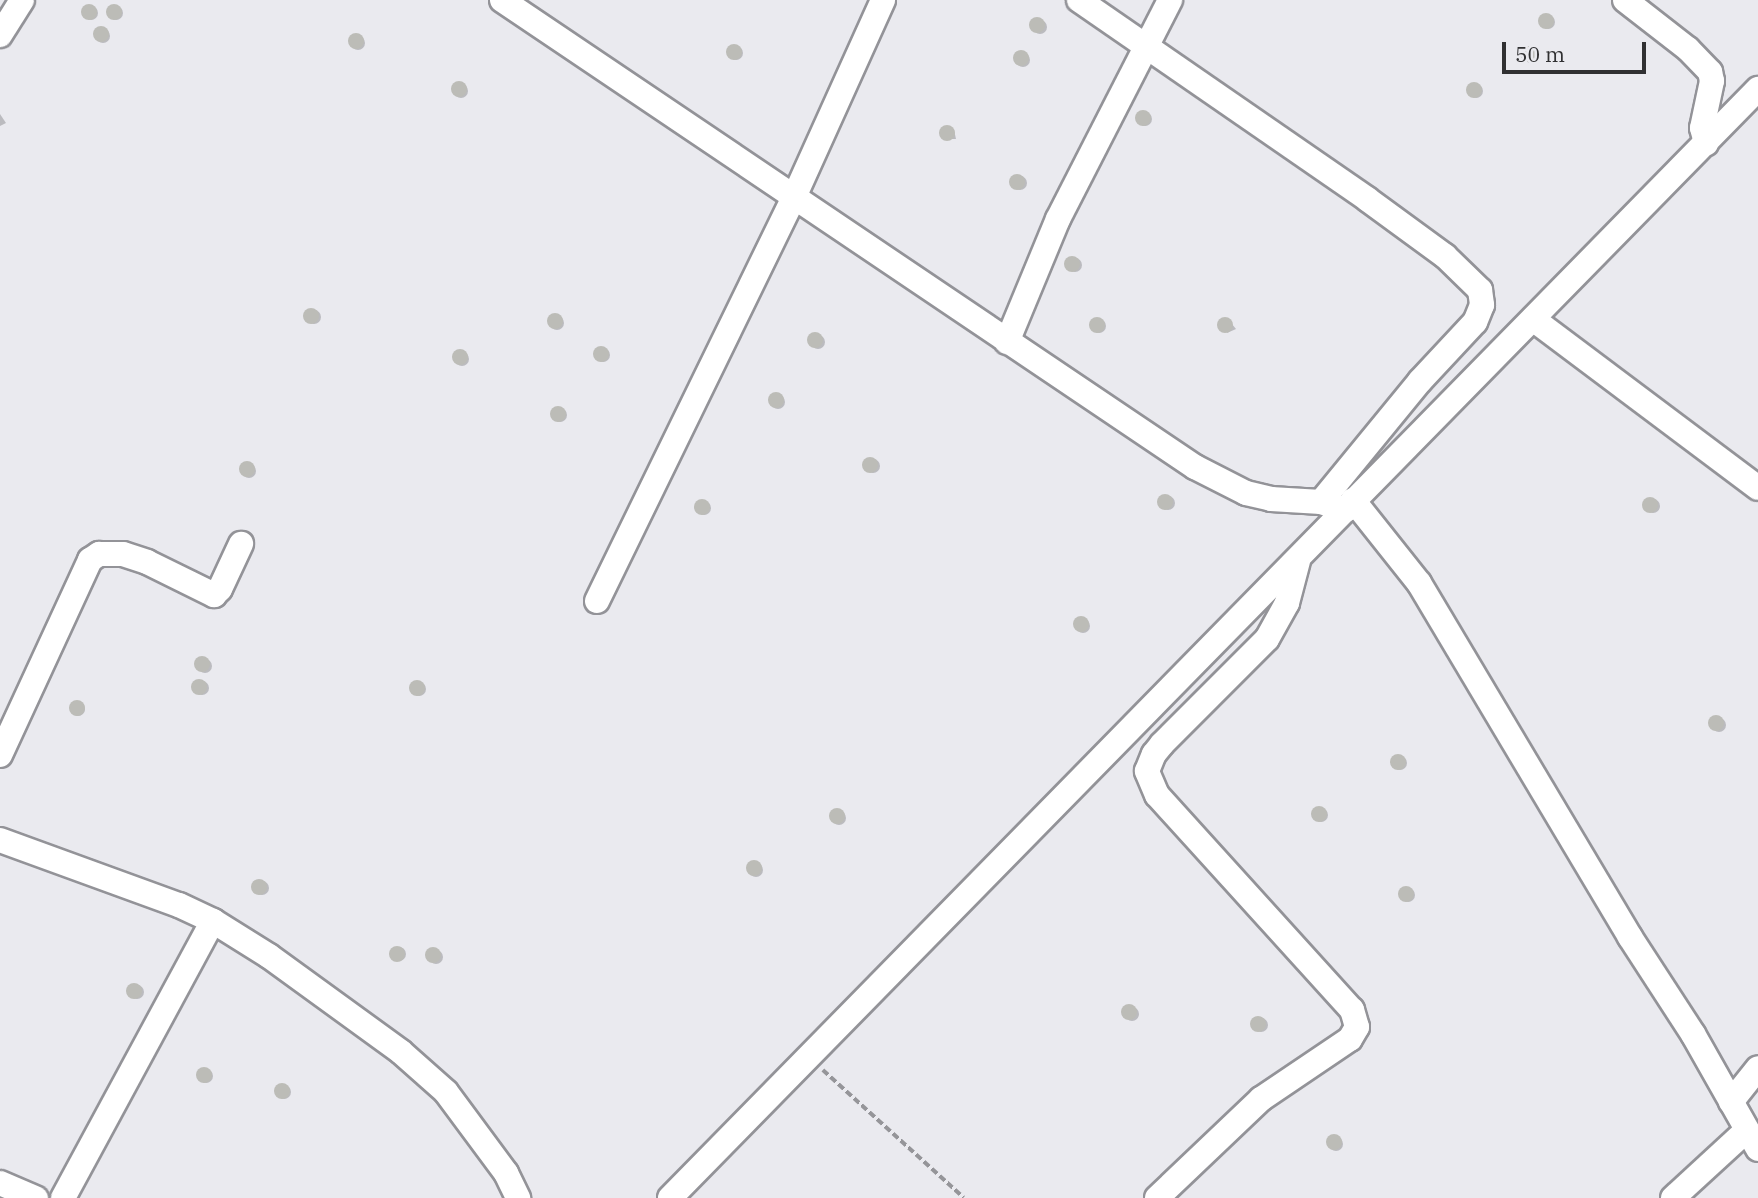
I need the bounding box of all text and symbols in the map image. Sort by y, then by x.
scale bar [1506,28,1650,72]
text: 50 m [1515,40,1565,68]

